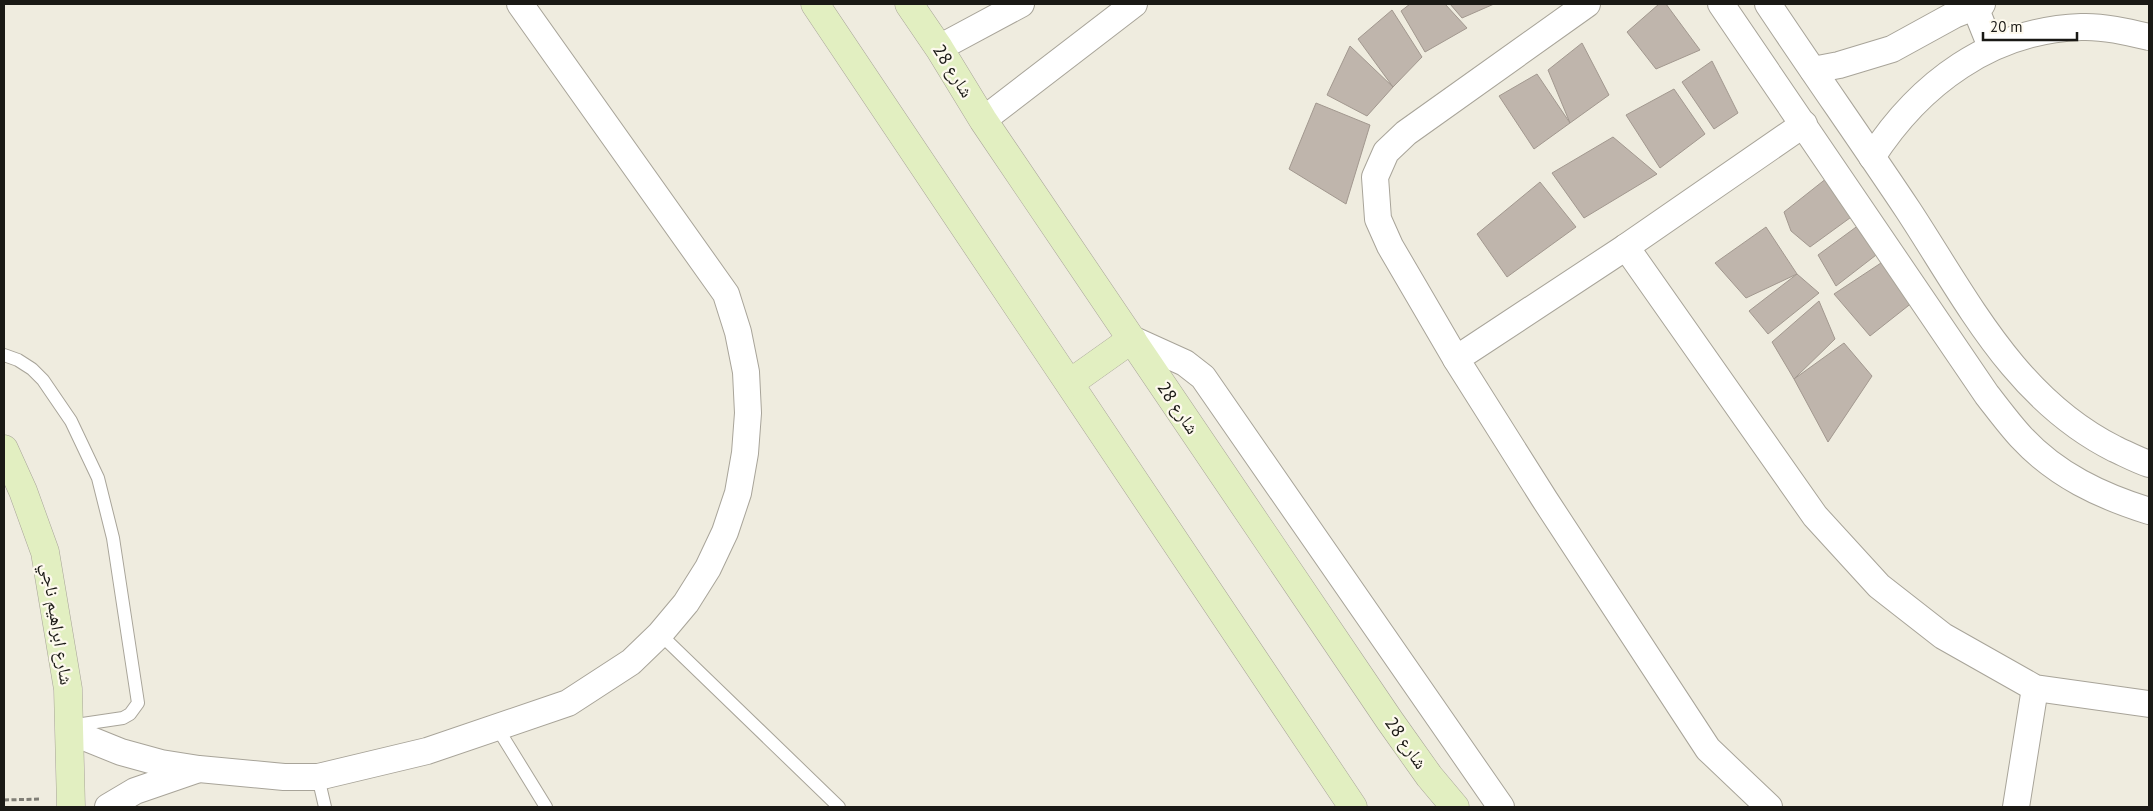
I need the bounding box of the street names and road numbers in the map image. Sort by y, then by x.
street label: شارع 28 [928,40,979,102]
street label: شارع 28 [1152,377,1204,438]
street label: شارع ابراهيم ناجي [33,561,78,687]
street label: شارع 28 [1380,712,1433,773]

